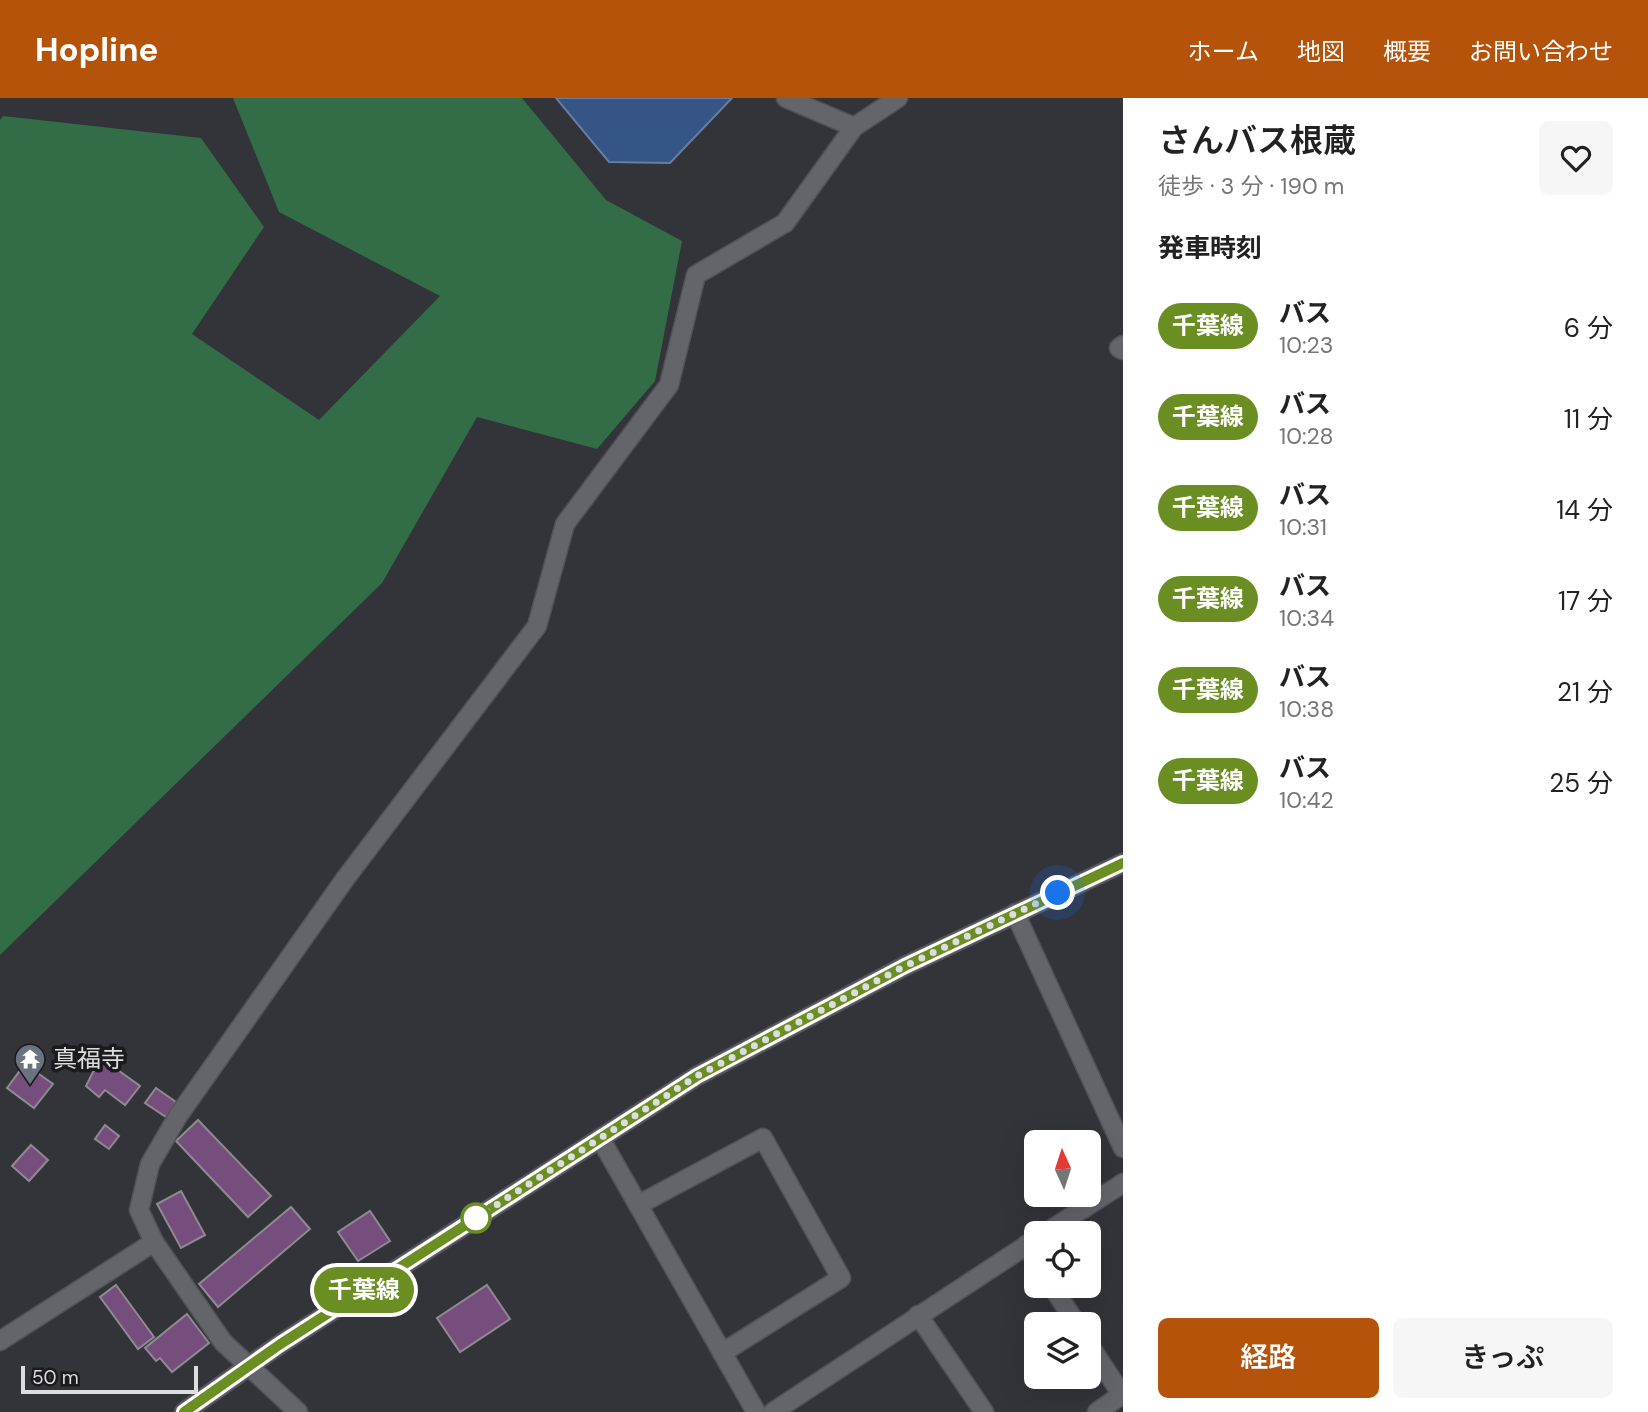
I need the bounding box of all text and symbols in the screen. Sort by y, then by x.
text: Hopline [35,28,158,71]
text: ホーム [1188,36,1259,67]
text: 地図 [1297,36,1345,67]
text: 概要 [1383,36,1431,67]
text: お問い合わせ [1469,36,1613,67]
text: さんバス根蔵 [1158,119,1356,162]
button: heart [1539,121,1613,195]
text: 徒歩 · 3 分 · 190 m [1158,171,1344,201]
text: 発車時刻 [1158,231,1262,265]
text: バス [1279,296,1331,330]
text: 千葉線 [1172,310,1244,341]
text: 6 分 [1564,311,1613,345]
text: 10:23 [1279,330,1333,360]
text: バス [1279,387,1331,421]
text: 千葉線 [1172,401,1244,432]
text: 11 分 [1564,402,1613,436]
text: 10:28 [1279,421,1333,451]
text: バス [1279,478,1331,512]
text: 千葉線 [1172,492,1244,523]
text: 14 分 [1556,493,1613,527]
text: 10:31 [1279,512,1327,542]
text: バス [1279,569,1331,603]
text: 千葉線 [1172,583,1244,614]
text: 17 分 [1558,584,1613,618]
text: 10:34 [1279,603,1334,633]
text: バス [1279,660,1331,694]
text: 千葉線 [1172,674,1244,705]
text: 21 分 [1557,675,1613,709]
text: 10:38 [1279,694,1334,724]
text: バス [1279,751,1331,785]
text: 千葉線 [1172,765,1244,796]
text: 25 分 [1549,766,1613,800]
text: 10:42 [1279,785,1334,815]
your location [1040,875,1075,910]
temple icon: 真福寺 [13,1042,47,1086]
place label: 真福寺 [53,1043,125,1074]
north arrow [1024,1130,1101,1208]
map controls [1024,1130,1101,1389]
unlabelled marker [461,1203,491,1233]
button: locate [1024,1221,1101,1298]
line badge: 千葉線 [324,1267,404,1313]
text: 千葉線 [328,1274,400,1305]
button: layers [1024,1312,1101,1389]
button: 経路 [1158,1318,1379,1398]
button: きっぷ [1393,1318,1613,1398]
scale bar [21,1363,198,1395]
text: 50 m [32,1365,79,1390]

